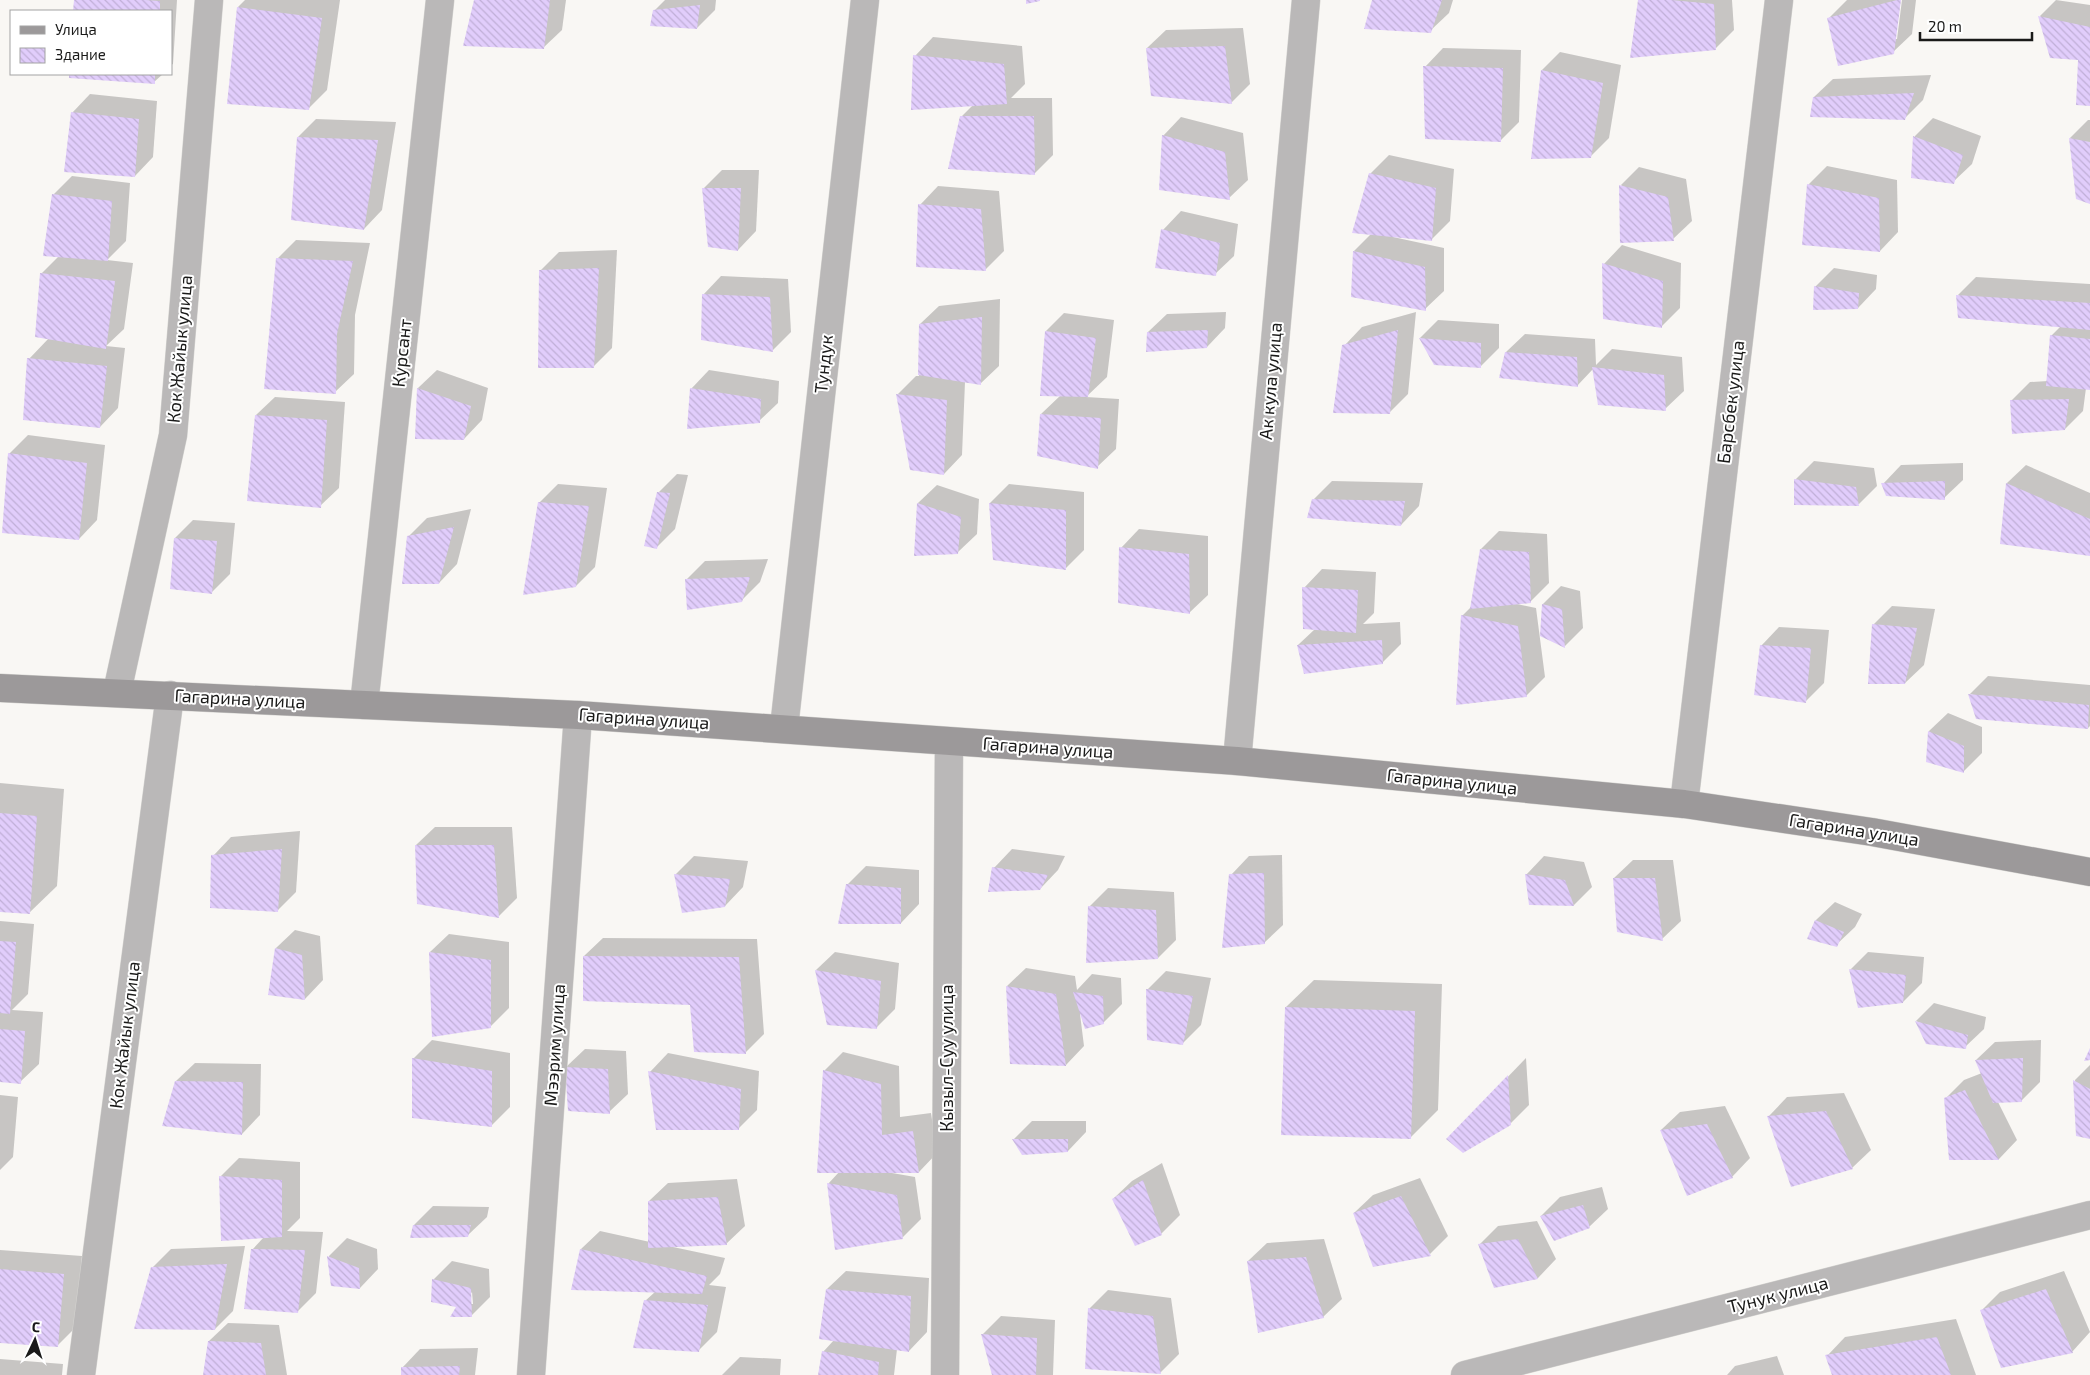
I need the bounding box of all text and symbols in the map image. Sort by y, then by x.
legend [10,10,172,75]
scale bar [1920,10,2032,42]
text: 20 m [1928,17,1962,35]
text: Улица [55,20,97,38]
text: Здание [55,45,106,63]
street label: Кок Жайык улица [162,274,196,424]
street label: Курсант [386,317,416,388]
street label: Ак кула улица [1254,321,1286,441]
street label: Тундук [809,333,837,394]
street label: Барсбек улица [1712,339,1748,465]
street label: Гагарина улица [174,684,306,712]
street label: Гагарина улица [578,702,710,734]
street label: Гагарина улица [982,731,1114,763]
street label: Гагарина улица [1386,763,1518,799]
street label: Гагарина улица [1788,808,1921,850]
street label: Кок Жайык улица [104,960,144,1110]
street label: Мээрим улица [539,983,569,1107]
street label: Кызыл-Суу улица [935,984,957,1132]
street label: Тунук улица [1725,1271,1830,1317]
north arrow [10,1315,60,1365]
text: С [31,1318,41,1335]

